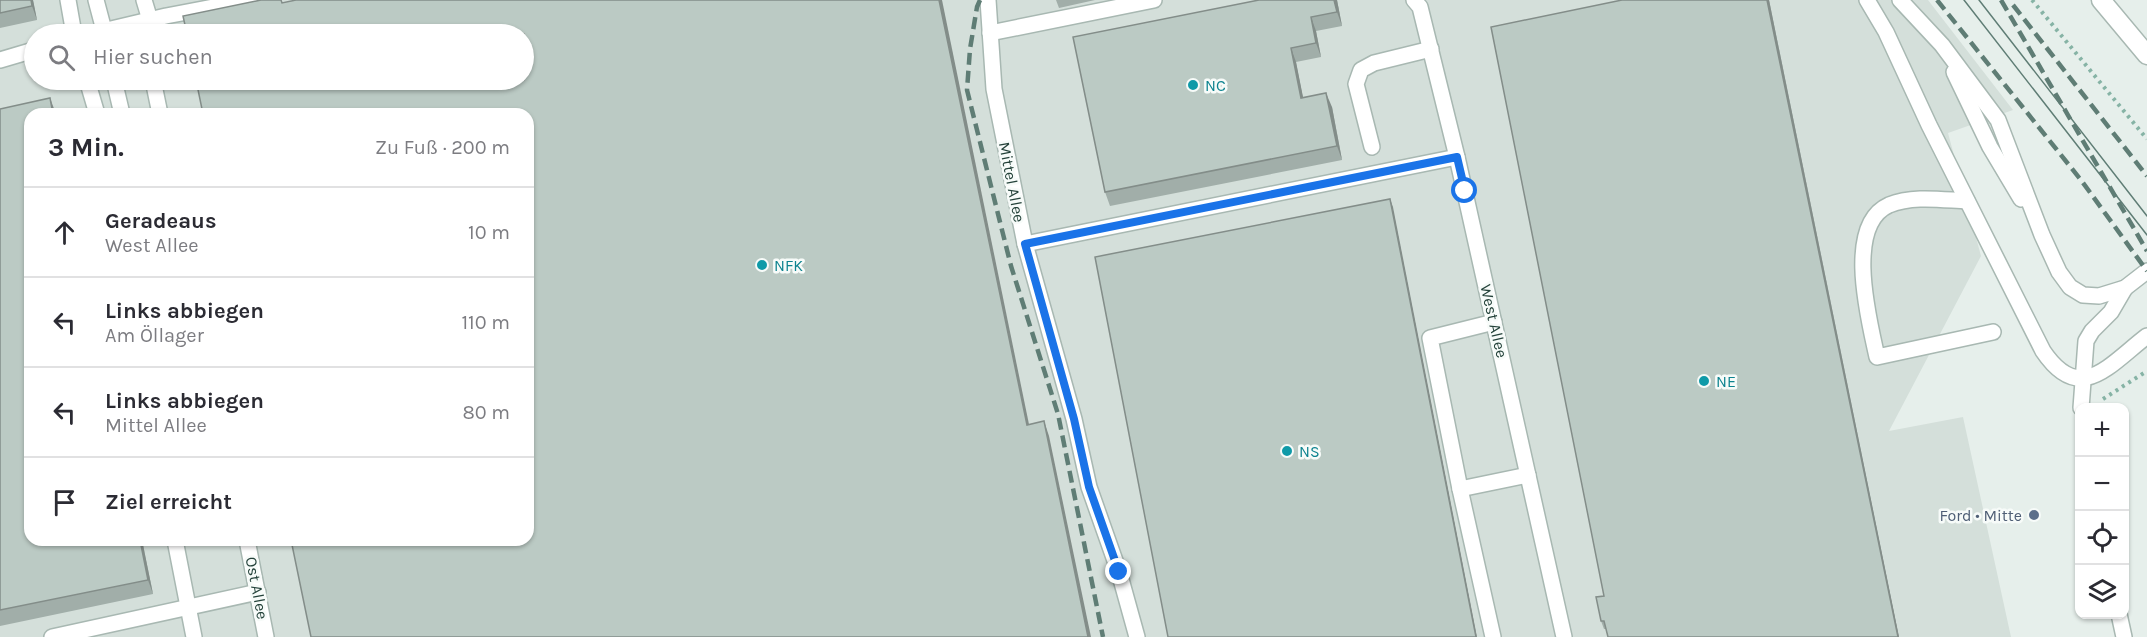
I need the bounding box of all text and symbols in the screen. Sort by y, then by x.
search box [24,24,534,90]
icon: search [45,41,78,74]
text: Hier suchen [93,44,213,70]
place label: NC [1205,76,1226,95]
marker: NC [1186,78,1200,92]
text: 3 Min. [48,132,124,163]
text: Zu Fuß · 200 m [375,136,510,159]
street label: Mittel Allee [995,140,1029,224]
route start [1451,177,1477,203]
text: Geradeaus [105,208,217,234]
icon: ahead [48,216,81,249]
text: 10 m [468,221,510,244]
text: West Allee [105,234,199,257]
place label: NFK [774,256,803,275]
marker: NFK [755,258,769,272]
street label: West Allee [1476,282,1512,360]
text: Links abbiegen [105,298,264,324]
icon: left [48,306,81,339]
text: 110 m [461,311,510,334]
text: Am Öllager [105,324,204,347]
place label: NE [1716,372,1736,391]
marker: NE [1697,374,1711,388]
text: Links abbiegen [105,388,264,414]
icon: left [48,396,81,429]
text: 80 m [462,401,510,424]
map controls [2075,403,2129,619]
button: + [2075,403,2129,457]
text: Mittel Allee [105,414,207,437]
place label: NS [1299,442,1320,461]
marker: NS [1280,444,1294,458]
button: − [2075,457,2129,511]
icon: arrive [48,486,81,519]
text: Ziel erreicht [105,489,232,515]
place label: Ford • Mitte [1939,506,2022,525]
marker: Ford • Mitte [2027,508,2041,522]
button: locate [2075,511,2129,565]
street label: Ost Allee [242,555,272,621]
route end [1105,558,1131,584]
button: layers [2075,565,2129,619]

